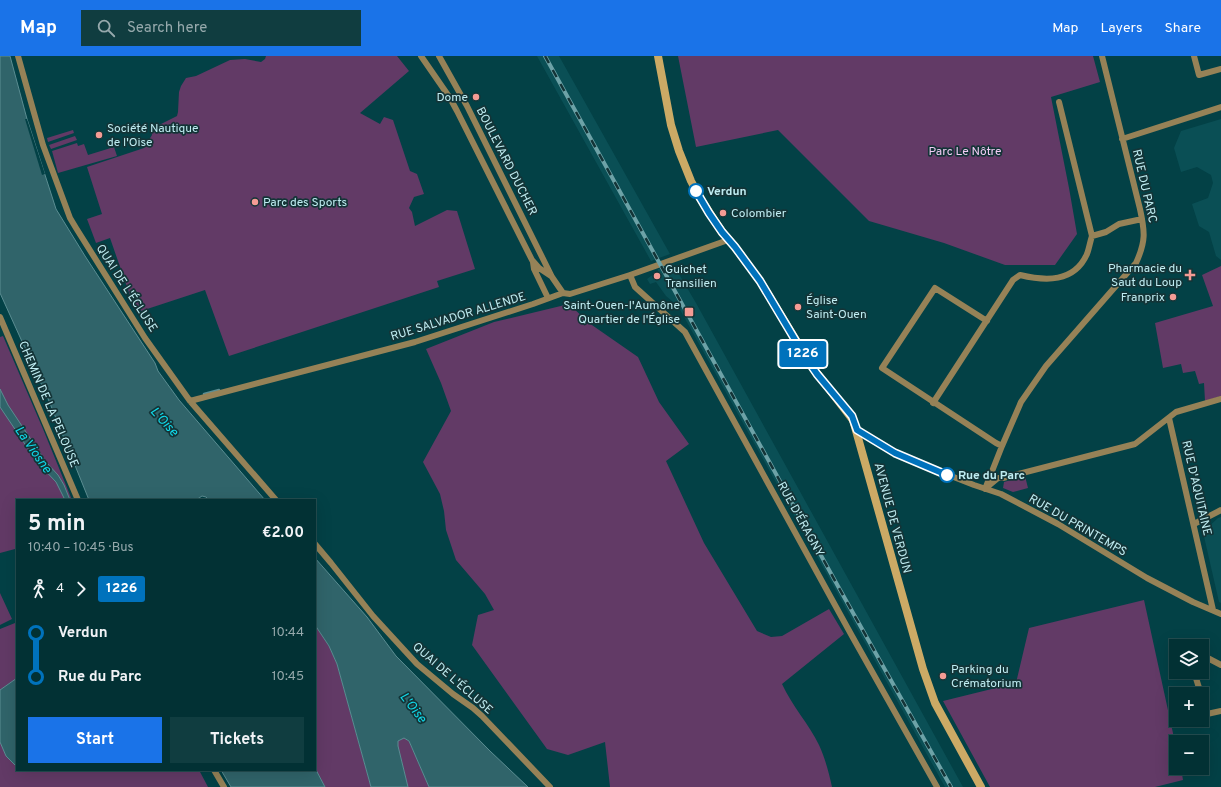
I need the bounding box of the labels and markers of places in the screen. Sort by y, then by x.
place label: Dome [436,90,468,106]
marker: Dome [471,92,481,102]
place label: Société Nautique de l'Oise [107,121,199,151]
marker: Société Nautique de l'Oise [94,130,104,140]
marker: Verdun [688,183,704,199]
place label: Verdun [707,184,747,200]
place label: Parc des Sports [263,195,347,211]
marker: Parc des Sports [250,197,260,207]
place label: Colombier [731,206,787,222]
marker: Colombier [718,208,728,218]
place label: Pharmacie du Saut du Loup [1108,261,1182,291]
place label: Guichet Transilien [665,262,717,292]
marker: Pharmacie du Saut du Loup [1185,270,1195,280]
marker: Guichet Transilien [652,271,662,281]
place label: Franprix [1121,290,1165,306]
marker: Franprix [1168,292,1178,302]
place label: Église Saint-Ouen [806,293,867,323]
place label: Saint-Ouen-l'Aumône Quartier de l'Église [563,298,680,328]
marker: Église Saint-Ouen [793,302,803,312]
marker: Saint-Ouen-l'Aumône Quartier de l'Église [683,306,695,318]
marker: Rue du Parc [939,467,955,483]
place label: Rue du Parc [958,468,1025,484]
place label: Parking du Crématorium [951,662,1022,692]
marker: Parking du Crématorium [938,671,948,681]

